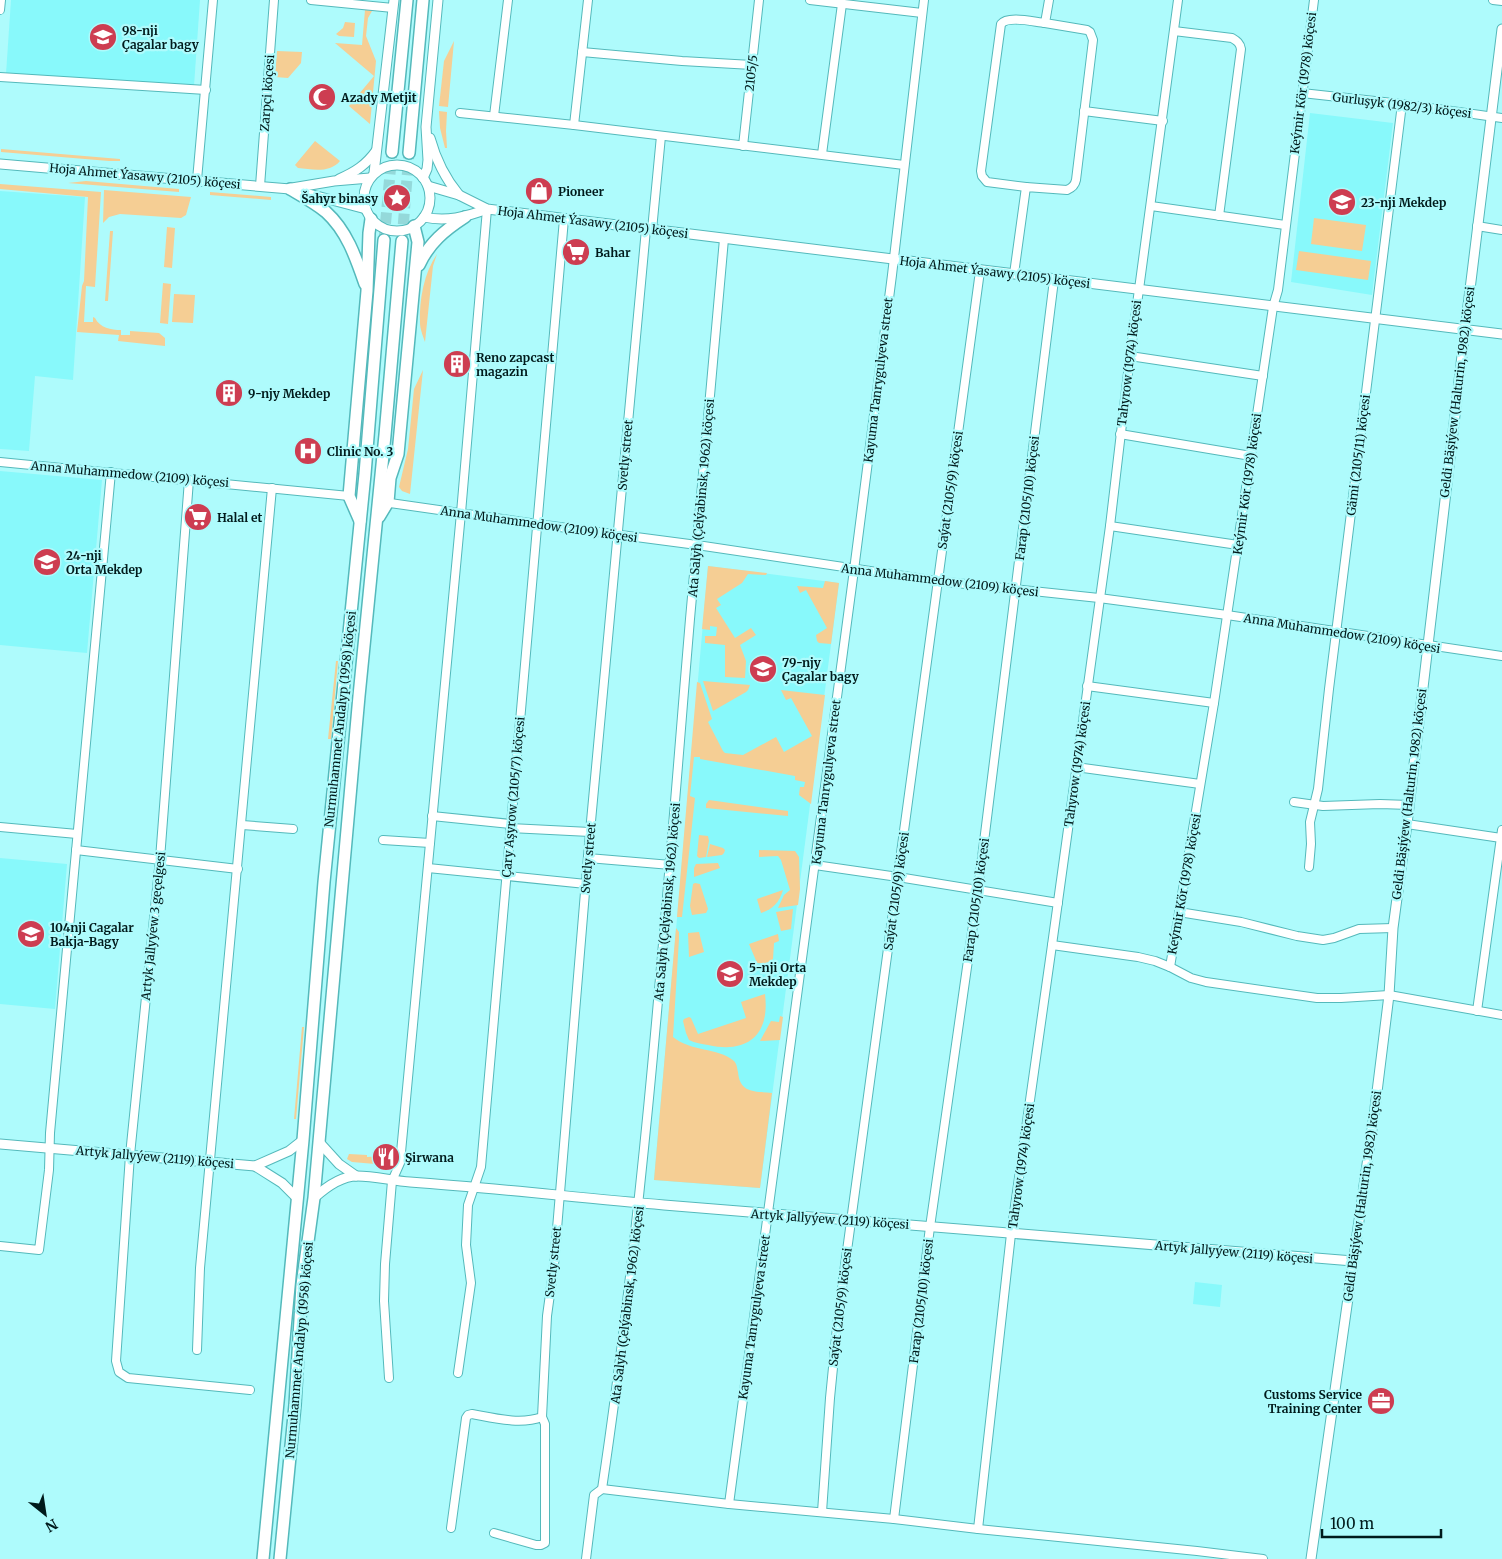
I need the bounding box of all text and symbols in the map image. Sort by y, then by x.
street label: Keýmir Kör (1978) köçesi [1287,11,1319,155]
school or university icon: 98-nji Çagalar bagy [88,22,118,52]
place label: 98-nji Çagalar bagy [122,23,200,52]
street label: Zarpçi köçesi [257,54,277,132]
street label: 2105/5 [742,54,760,92]
mosque icon: Azady Metjit [307,82,337,112]
street label: Gurluşyk (1982/3) köçesi [1332,89,1472,121]
place label: Azady Metjit [340,90,417,105]
street label: Hoja Ahmet Ýasawy (2105) köçesi [49,160,241,192]
shop icon: Pioneer [524,176,554,206]
place icon: Šahyr binasy [382,183,412,213]
place label: Pioneer [558,184,604,199]
school or university icon: 23-nji Mekdep [1327,187,1357,217]
place label: Šahyr binasy [301,190,379,206]
place label: 23-nji Mekdep [1361,195,1447,210]
street label: Hoja Ahmet Ýasawy (2105) köçesi [497,203,689,241]
supermarket icon: Bahar [561,237,591,267]
place label: Bahar [595,245,631,260]
street label: Hoja Ahmet Ýasawy (2105) köçesi [899,253,1091,291]
street label: Geldi Bäşiýew (Halturin, 1982) köçesi [1437,286,1477,498]
street label: Kayuma Tanrygulyeva street [860,296,896,463]
street label: Tahyrow (1974) köçesi [1114,299,1144,427]
building icon: Reno zapcast magazin [442,349,472,379]
place label: Reno zapcast magazin [476,350,554,379]
building icon: 9-njy Mekdep [214,378,244,408]
place label: 9-njy Mekdep [248,386,331,401]
street label: Gämi (2105/11) köçesi [1343,393,1373,516]
street label: Ata Salyh (Çelýabinsk, 1962) köçesi [685,398,717,599]
street label: Keýmir Kör (1978) köçesi [1230,412,1264,556]
street label: Svetly street [614,419,636,491]
street label: Saýat (2105/9) köçesi [934,430,966,550]
street label: Farap (2105/10) köçesi [1012,435,1042,561]
hospital icon: Clinic No. 3 [293,436,323,466]
place label: Clinic No. 3 [327,444,393,459]
street label: Anna Muhammedow (2109) köçesi [29,458,230,490]
supermarket icon: Halal et [183,502,213,532]
street label: Anna Muhammedow (2109) köçesi [439,503,639,545]
place label: Halal et [217,510,262,525]
school or university icon: 24-nji Orta Mekdep [32,547,62,577]
place label: 24-nji Orta Mekdep [66,548,143,577]
street label: Anna Muhammedow (2109) köçesi [839,560,1040,600]
street label: Nurmuhammet Andalyp (1958) köçesi [321,610,359,828]
street label: Anna Muhammedow (2109) köçesi [1242,610,1441,656]
school or university icon: 79-njy Çagalar bagy [748,654,778,684]
place label: 79-njy Çagalar bagy [782,655,860,684]
street label: Geldi Bäşiýew (Halturin, 1982) köçesi [1389,688,1429,900]
street label: Kayuma Tanrygulyeva street [808,698,844,865]
street label: Tahyrow (1974) köçesi [1061,700,1093,828]
street label: Çary Aşyrow (2105/7) köçesi [499,716,528,878]
street label: Ata Salyh (Çelýabinsk, 1962) köçesi [651,802,683,1003]
street label: Keýmir Kör (1978) köçesi [1164,812,1204,956]
street label: Svetly street [577,822,599,894]
street label: Saýat (2105/9) köçesi [880,831,912,951]
street label: Farap (2105/10) köçesi [960,837,992,963]
street label: Artyk Jallyýew 3 geçelgesi [138,851,168,1002]
school or university icon: 104nji Cagalar Bakja-Bagy [16,919,46,949]
place label: 104nji Cagalar Bakja-Bagy [50,920,134,949]
school or university icon: 5-nji Orta Mekdep [715,959,745,989]
place label: 5-nji Orta Mekdep [749,960,806,989]
street label: Geldi Bäşiýew (Halturin, 1982) köçesi [1340,1090,1384,1302]
street label: Tahyrow (1974) köçesi [1005,1102,1037,1230]
restaurant icon: Şirwana [371,1142,401,1172]
street label: Artyk Jallyýew (2119) köçesi [74,1143,235,1171]
place label: Şirwana [405,1150,454,1165]
street label: Ata Salyh (Çelýabinsk, 1962) köçesi [607,1205,647,1406]
street label: Artyk Jallyýew (2119) köçesi [749,1206,910,1232]
street label: Svetly street [542,1226,564,1298]
street label: Kayuma Tanrygulyeva street [735,1233,773,1400]
street label: Farap (2105/10) köçesi [906,1238,936,1364]
street label: Artyk Jallyýew (2119) köçesi [1153,1238,1314,1266]
street label: Nurmuhammet Andalyp (1958) köçesi [282,1241,316,1459]
street label: Saýat (2105/9) köçesi [825,1247,855,1367]
office icon: Customs Service Training Center [1366,1386,1396,1416]
place label: Customs Service Training Center [1264,1387,1362,1416]
north arrow [20,1489,70,1539]
scale bar [1322,1506,1441,1538]
text: 100 m [1330,1514,1374,1533]
text: N [42,1515,61,1536]

